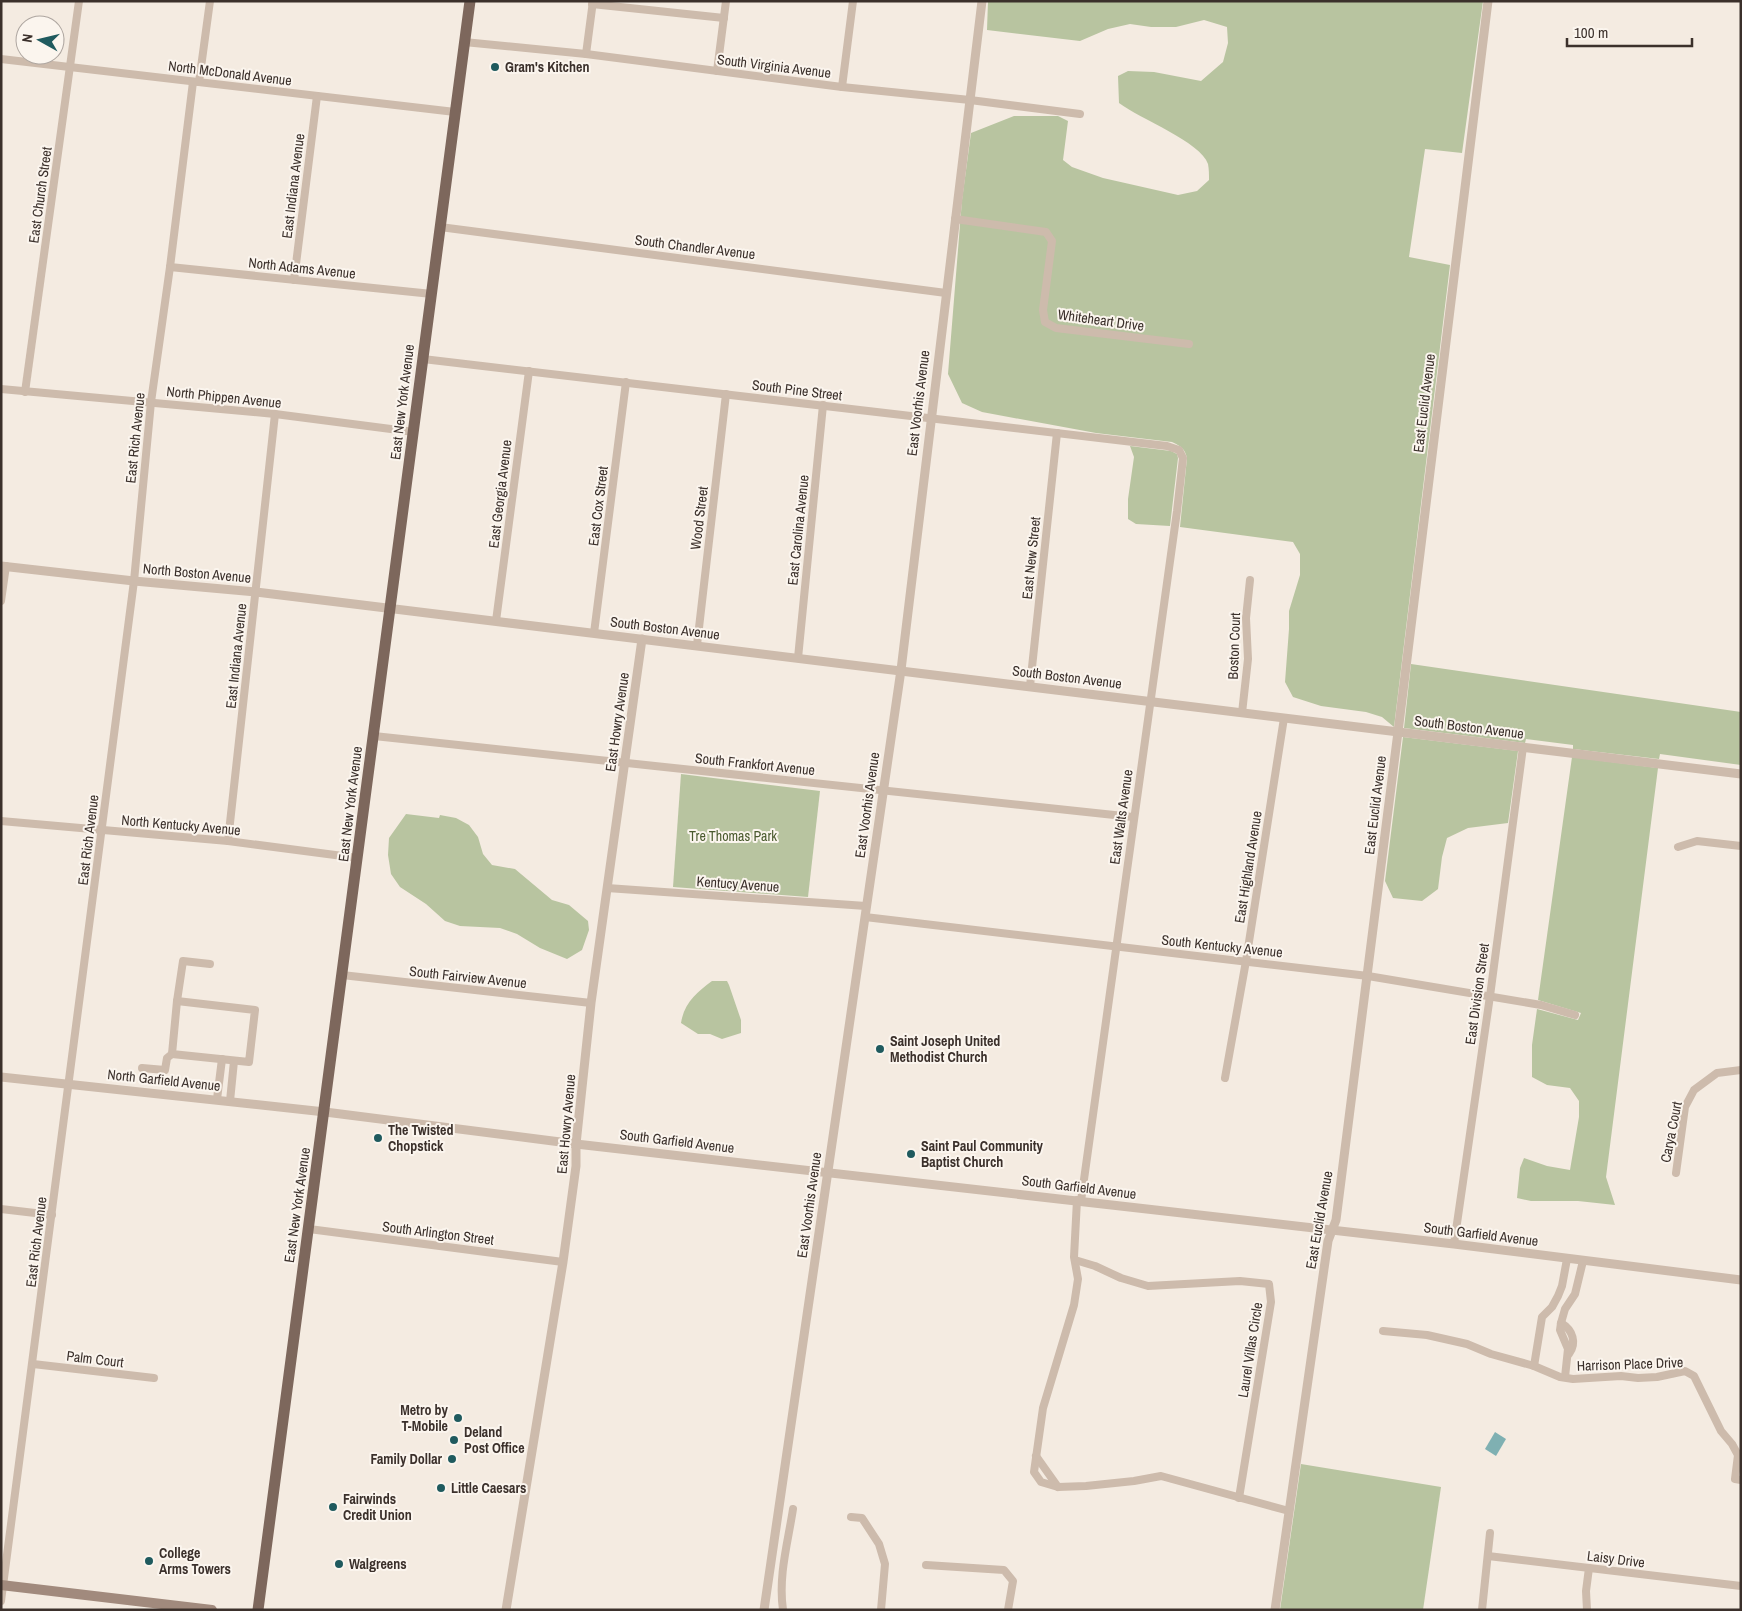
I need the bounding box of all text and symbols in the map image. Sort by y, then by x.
north arrow [15,15,65,65]
scale bar [1567,15,1692,47]
text: 100 m [1574,22,1608,43]
text: N [18,33,37,44]
street label: South Virginia Avenue [716,50,832,82]
street label: North McDonald Avenue [167,56,293,90]
place label: Gram's Kitchen [505,58,589,76]
marker: Gram's Kitchen [489,61,501,73]
street label: East Indiana Avenue [278,132,308,240]
street label: East Church Street [24,146,56,244]
street label: South Chandler Avenue [634,231,756,263]
street label: North Adams Avenue [248,253,356,283]
street label: Whiteheart Drive [1057,305,1145,335]
street label: East New York Avenue [386,343,418,461]
street label: East Voorhis Avenue [903,349,933,457]
street label: East Euclid Avenue [1409,353,1439,453]
street label: South Pine Street [751,376,843,404]
street label: North Phippen Avenue [166,382,282,412]
street label: East Rich Avenue [121,392,149,484]
street label: East Georgia Avenue [484,439,516,549]
street label: East Cox Street [584,465,612,547]
street label: East Carolina Avenue [783,474,813,586]
street label: Wood Street [686,485,712,551]
street label: East New Street [1018,516,1044,600]
street label: North Boston Avenue [142,559,252,587]
street label: East Indiana Avenue [222,602,250,710]
street label: South Boston Avenue [609,612,721,644]
street label: Boston Court [1224,612,1244,680]
street label: South Boston Avenue [1011,661,1123,693]
street label: East Howry Avenue [601,671,633,773]
street label: South Boston Avenue [1413,711,1525,743]
street label: East New York Avenue [334,745,366,863]
street label: South Frankfort Avenue [694,749,816,779]
street label: East Voorhis Avenue [851,751,883,859]
street label: East Euclid Avenue [1360,755,1390,855]
street label: East Walts Avenue [1105,768,1137,866]
street label: East Rich Avenue [74,794,102,886]
street label: East Highland Avenue [1230,810,1266,924]
street label: North Kentucky Avenue [121,811,241,839]
park label: Tre Thomas Park [689,827,777,845]
street label: Kentucy Avenue [696,872,780,896]
street label: South Kentucky Avenue [1161,931,1283,961]
street label: East Division Street [1461,942,1493,1046]
street label: South Fairview Avenue [408,962,528,992]
place label: Saint Joseph United Methodist Church [890,1032,1000,1066]
marker: Saint Joseph United Methodist Church [874,1043,886,1055]
street label: North Garfield Avenue [107,1065,221,1095]
street label: East Howry Avenue [553,1073,579,1175]
street label: Carya Court [1656,1100,1686,1164]
place label: The Twisted Chopstick [388,1121,454,1155]
street label: South Garfield Avenue [619,1125,735,1157]
marker: The Twisted Chopstick [372,1132,384,1144]
place label: Saint Paul Community Baptist Church [921,1137,1043,1171]
street label: East New York Avenue [280,1146,314,1264]
marker: Saint Paul Community Baptist Church [905,1148,917,1160]
street label: East Voorhis Avenue [793,1151,825,1259]
street label: East Euclid Avenue [1302,1170,1336,1270]
street label: South Garfield Avenue [1021,1171,1137,1203]
street label: East Rich Avenue [22,1196,50,1288]
street label: South Arlington Street [381,1217,495,1249]
street label: South Garfield Avenue [1423,1218,1539,1250]
street label: Laurel Villas Circle [1234,1301,1266,1399]
street label: Palm Court [65,1347,125,1371]
street label: Harrison Place Drive [1576,1353,1684,1375]
place label: Metro by T-Mobile [400,1401,449,1435]
marker: Metro by T-Mobile [452,1412,464,1424]
place label: Deland Post Office [464,1423,525,1457]
marker: Deland Post Office [448,1434,460,1446]
place label: Family Dollar [370,1450,443,1468]
marker: Family Dollar [446,1453,458,1465]
place label: Little Caesars [451,1479,526,1497]
marker: Little Caesars [435,1482,447,1494]
place label: Fairwinds Credit Union [343,1490,412,1524]
marker: Fairwinds Credit Union [327,1501,339,1513]
place label: College Arms Towers [159,1544,231,1578]
street label: Laisy Drive [1586,1547,1646,1571]
marker: College Arms Towers [143,1555,155,1567]
place label: Walgreens [349,1555,407,1573]
marker: Walgreens [333,1558,345,1570]

